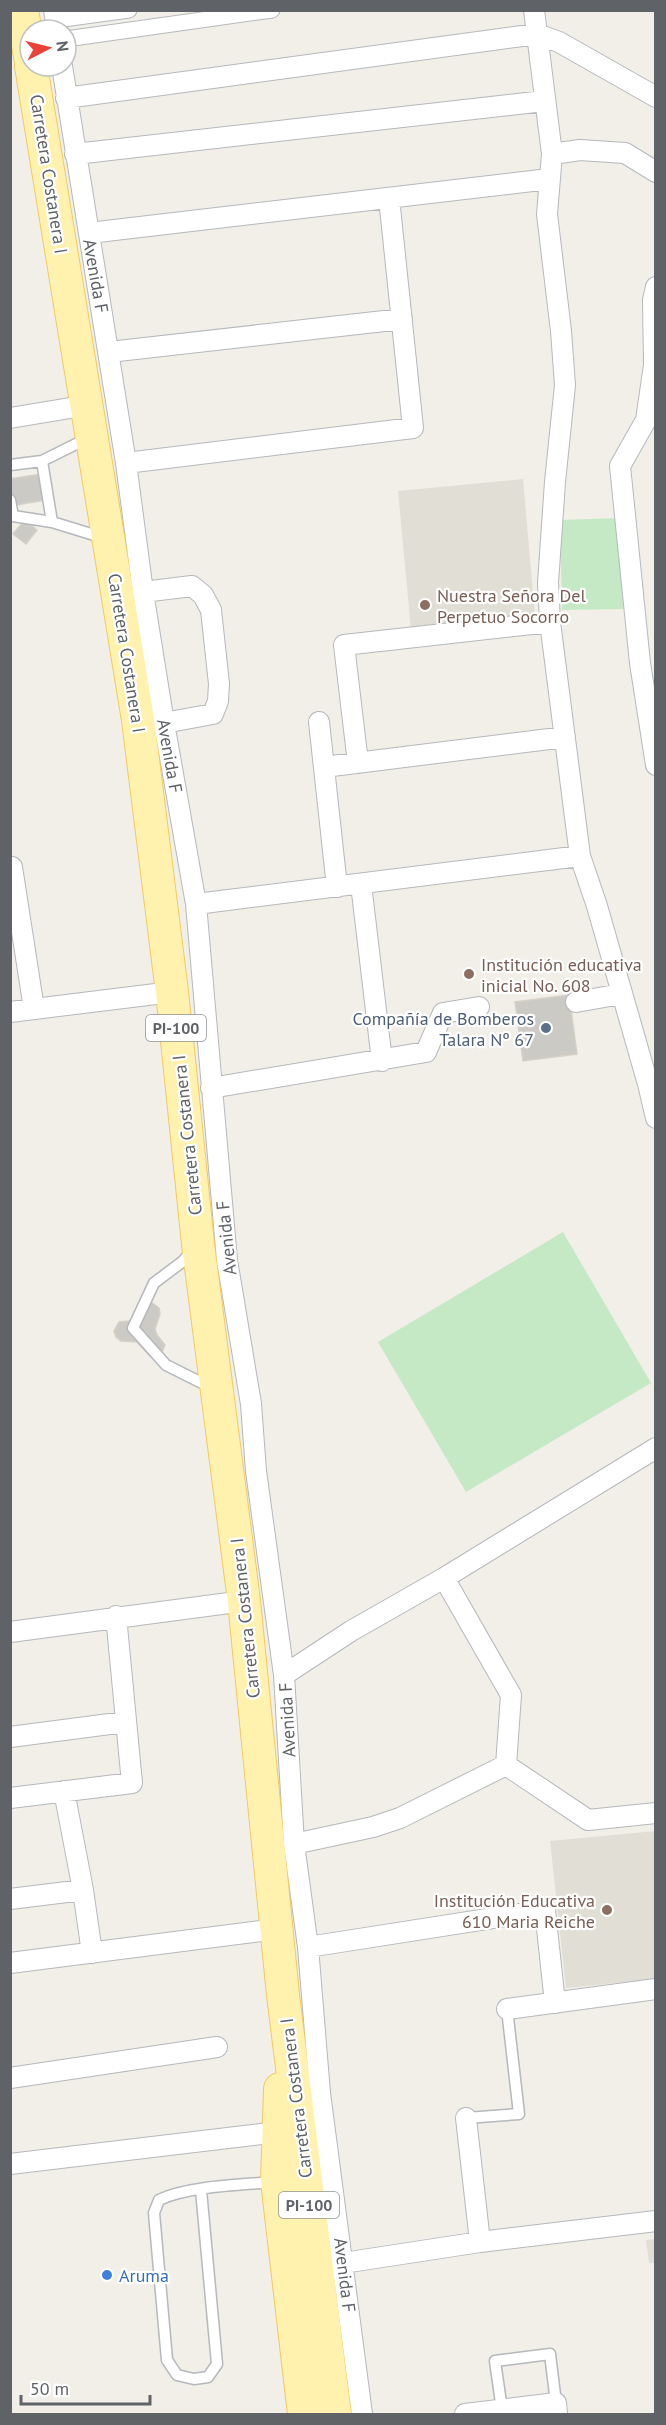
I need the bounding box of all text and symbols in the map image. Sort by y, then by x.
north arrow [18,18,78,78]
text: N [52,40,73,53]
street label: Carretera Costanera I [25,93,73,255]
street label: Avenida F [78,237,114,315]
street label: Carretera Costanera I [103,572,151,734]
place label: Nuestra Señora Del Perpetuo Socorro [437,584,586,628]
marker: Nuestra Señora Del Perpetuo Socorro [418,598,432,612]
street label: Avenida F [152,717,188,795]
place label: Institución educativa inicial No. 608 [481,953,642,997]
marker: Institución educativa inicial No. 608 [462,967,476,981]
place label: Compañía de Bomberos Talara Nº 67 [352,1007,534,1051]
road number: PI-100 [146,1015,206,1041]
marker: Compañía de Bomberos Talara Nº 67 [539,1021,553,1035]
street label: Carretera Costanera I [167,1054,207,1216]
street label: Avenida F [211,1200,241,1276]
street label: Carretera Costanera I [225,1537,265,1699]
street label: Avenida F [274,1682,300,1758]
place label: Institución Educativa 610 Maria Reiche [434,1889,595,1933]
marker: Institución Educativa 610 Maria Reiche [600,1903,614,1917]
street label: Carretera Costanera I [275,2017,317,2179]
road number: PI-100 [279,2192,339,2218]
street label: Avenida F [329,2236,361,2314]
place label: Aruma [119,2264,169,2287]
marker: Aruma [100,2268,114,2282]
scale bar [21,2368,150,2406]
text: 50 m [30,2377,69,2400]

